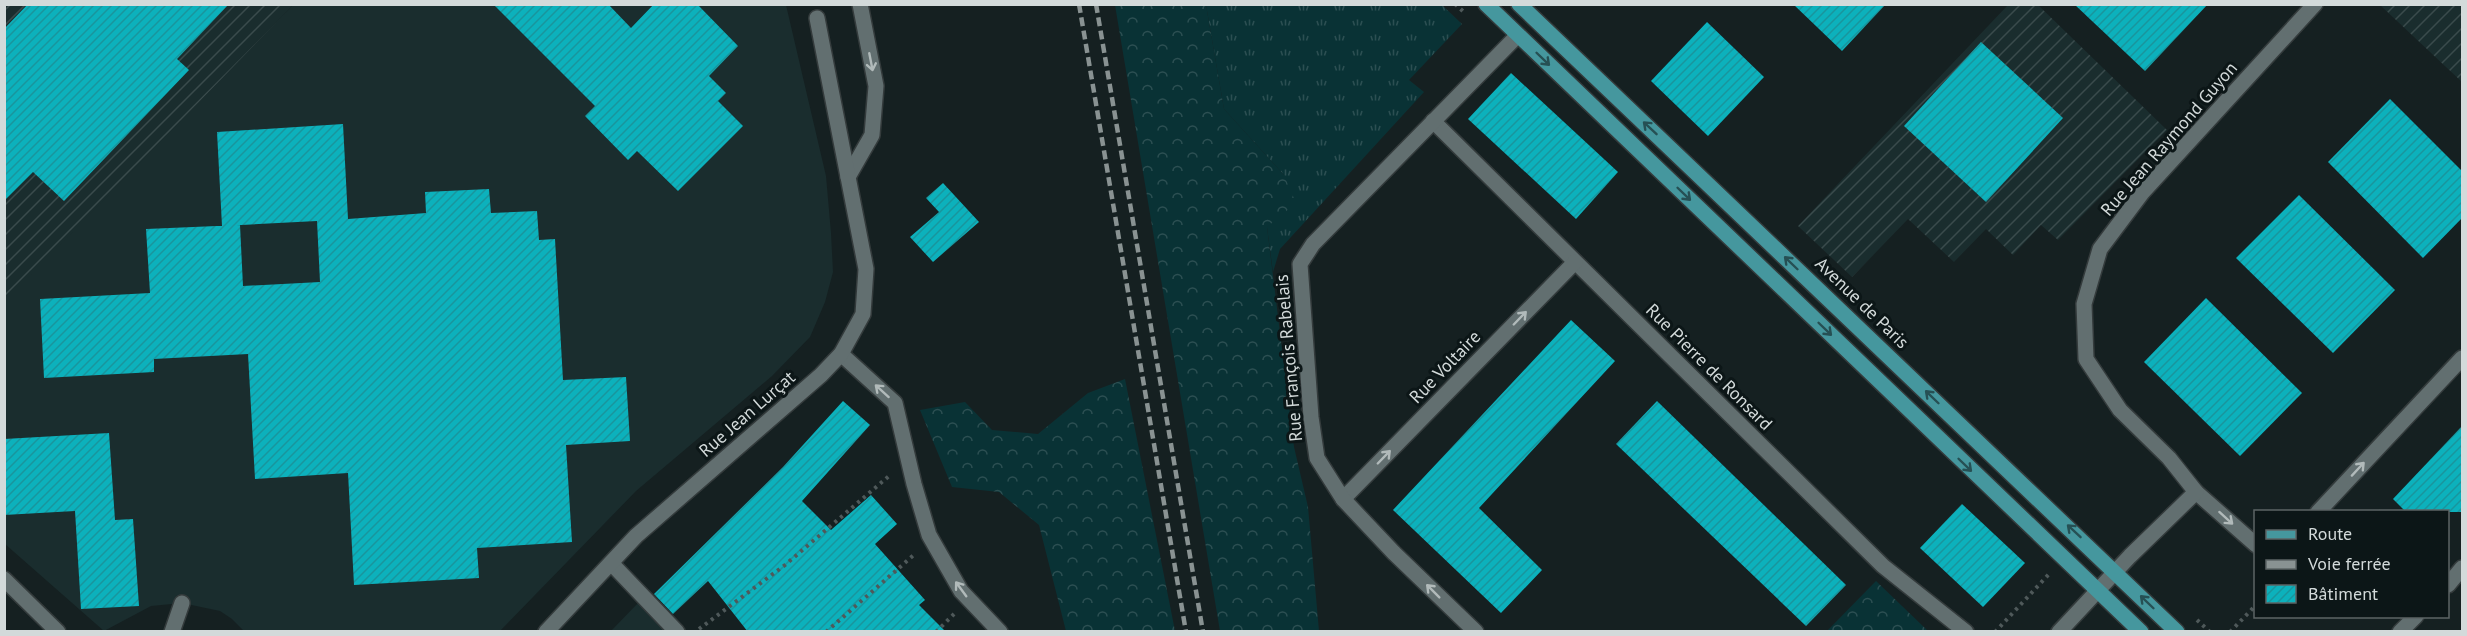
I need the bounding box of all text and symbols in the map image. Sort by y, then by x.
one-way arrow [866,52,877,71]
one-way arrow [1536,52,1551,67]
street label: Rue Jean Raymond Guyon [2095,57,2242,221]
one-way arrow [1642,121,1657,136]
one-way arrow [1676,187,1691,202]
street label: Avenue de Paris [1811,252,1914,353]
one-way arrow [1784,256,1799,270]
street label: Rue François Rabelais [1270,273,1307,443]
street label: Rue Pierre de Ronsard [1641,299,1777,435]
one-way arrow [1513,311,1528,326]
one-way arrow [1817,322,1832,337]
street label: Rue Voltaire [1404,325,1485,408]
street label: Rue Jean Lurçat [694,366,800,462]
one-way arrow [875,384,890,398]
one-way arrow [1925,390,1940,404]
one-way arrow [1376,450,1391,465]
one-way arrow [1958,457,1973,472]
one-way arrow [2350,462,2364,477]
legend [2254,510,2449,618]
one-way arrow [2218,511,2233,525]
text: Route [2308,522,2352,545]
one-way arrow [2067,525,2082,539]
text: Voie ferrée [2307,552,2391,575]
one-way arrow [955,581,967,597]
text: Bâtiment [2308,582,2378,605]
one-way arrow [1426,583,1441,598]
one-way arrow [2139,594,2154,609]

